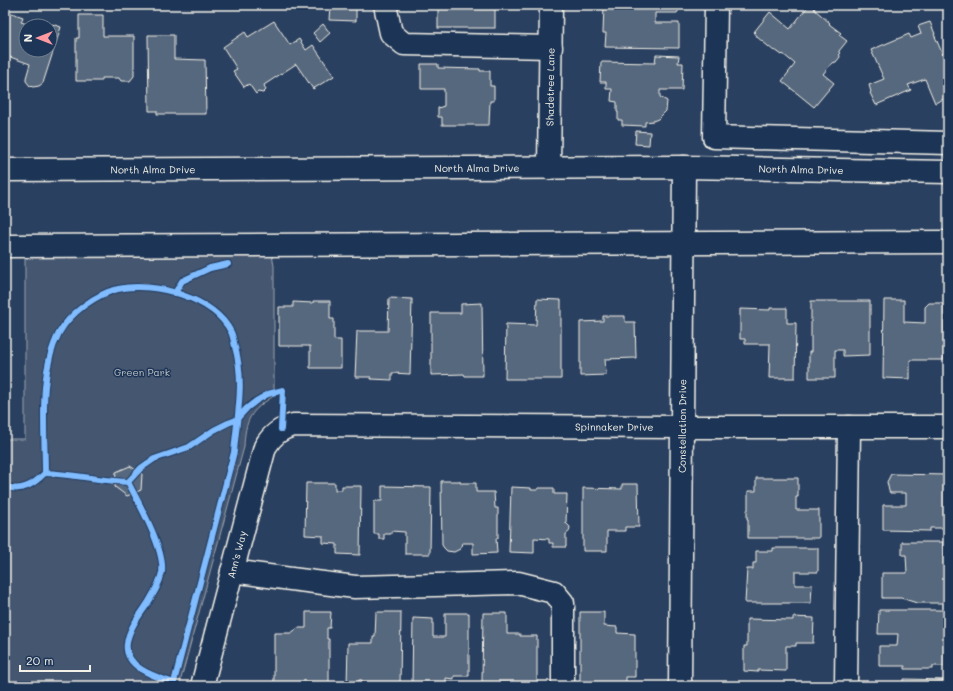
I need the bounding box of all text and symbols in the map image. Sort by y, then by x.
north arrow [18,18,58,58]
text: N [20,34,35,42]
street label: Shadetree Lane [543,48,557,126]
street label: North Alma Drive [434,161,519,175]
street label: North Alma Drive [758,161,844,177]
street label: North Alma Drive [110,162,195,177]
park label: Green Park [114,365,170,379]
street label: Constellation Drive [675,379,689,473]
street label: Spinnaker Drive [575,419,654,434]
street label: Ann's Way [224,529,250,580]
scale bar [20,647,90,673]
text: 20 m [26,652,54,668]

